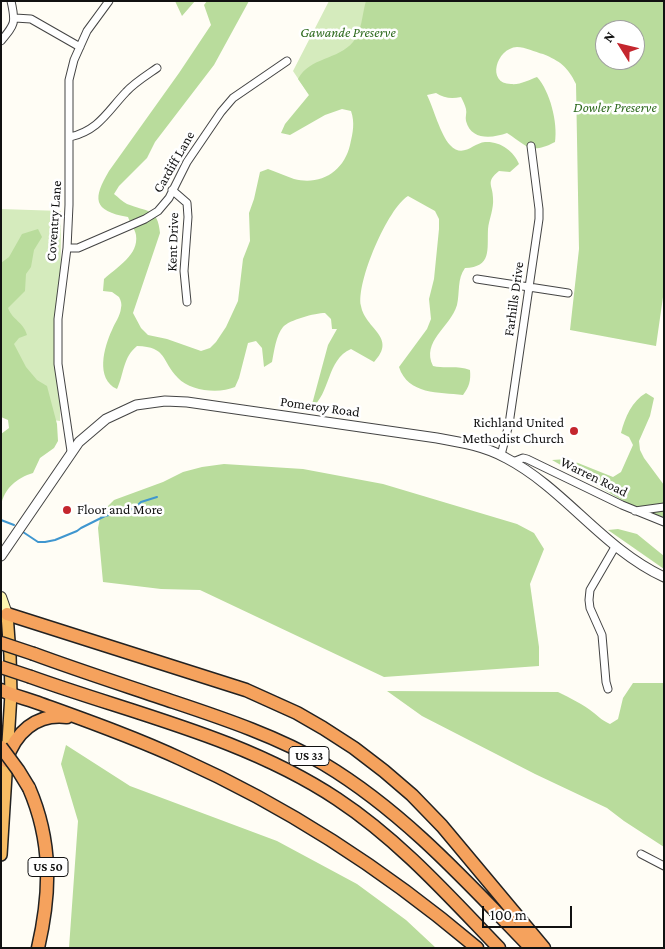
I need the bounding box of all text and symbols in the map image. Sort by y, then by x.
north arrow [595,20,645,70]
park label: Gawande Preserve [300,25,396,41]
text: N [599,28,618,45]
park label: Dowler Preserve [573,100,657,116]
street label: Cardiff Lane [150,128,198,196]
street label: Coventry Lane [43,180,65,262]
street label: Kent Drive [164,212,182,272]
street label: Farhills Drive [500,261,528,337]
street label: Pomeroy Road [279,393,361,421]
place label: Richland United Methodist Church [462,415,564,448]
marker: Richland United Methodist Church [568,425,580,437]
street label: Warren Road [557,453,631,501]
place label: Floor and More [77,502,162,518]
marker: Floor and More [61,504,73,516]
road number: US 33 [289,746,329,766]
road number: US 50 [28,858,68,876]
scale bar [485,896,575,928]
text: 100 m [490,907,527,923]

